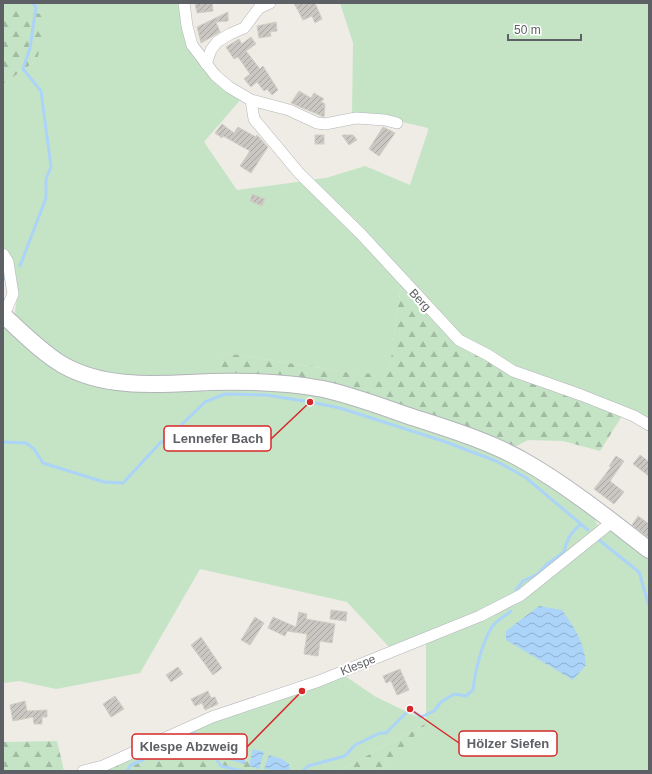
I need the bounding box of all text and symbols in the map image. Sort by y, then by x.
scale bar [508,16,581,42]
text: 50 m [514,23,541,37]
street label: Berg [406,286,434,314]
callout: Lennefer Bach [164,426,271,451]
text: Lennefer Bach [173,431,263,446]
street label: Klespe [338,652,378,678]
callout: Hölzer Siefen [459,731,557,756]
callout: Klespe Abzweig [132,734,247,759]
text: Hölzer Siefen [467,736,549,751]
text: Klespe Abzweig [140,739,238,754]

